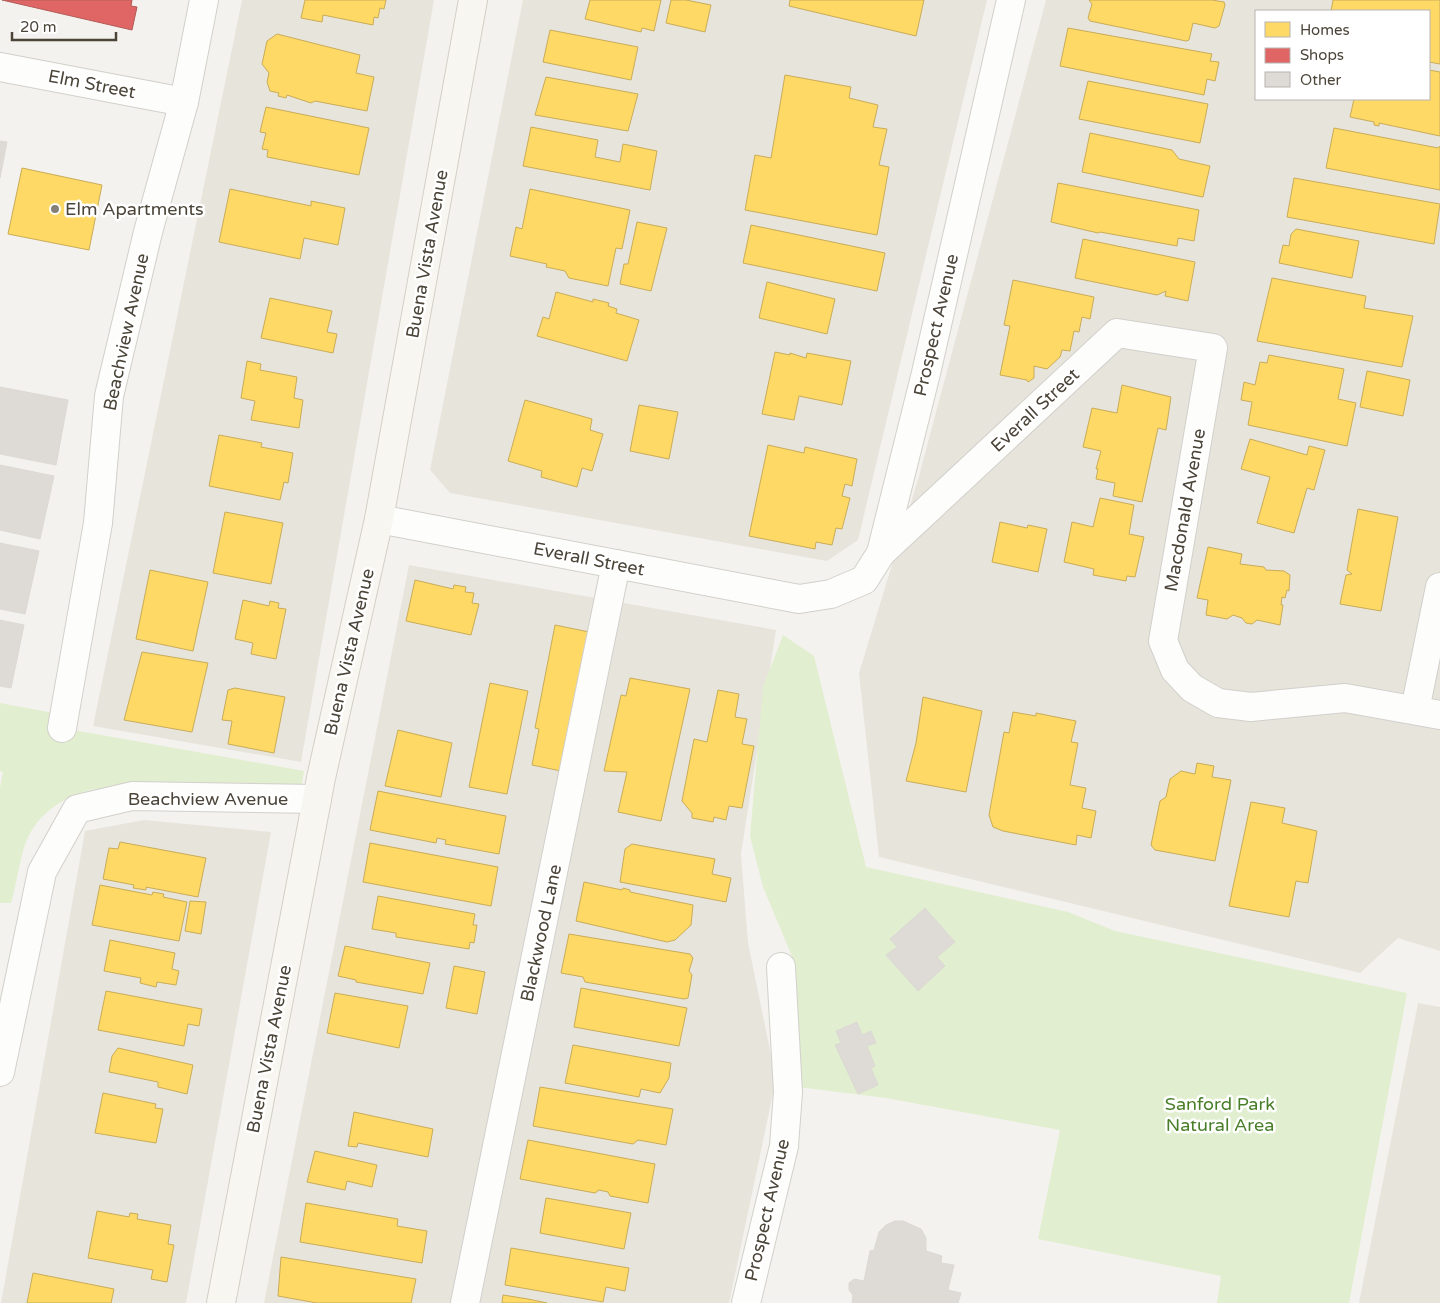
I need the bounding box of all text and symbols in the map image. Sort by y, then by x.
scale bar [12,10,116,42]
legend [1255,10,1430,100]
text: 20 m [20,18,57,36]
text: Homes [1300,21,1350,39]
text: Shops [1300,46,1344,64]
street label: Elm Street [46,65,138,103]
text: Other [1300,71,1342,89]
street label: Buena Vista Avenue [401,168,453,340]
place label: Elm Apartments [65,198,204,220]
marker: Elm Apartments [49,203,61,215]
street label: Beachview Avenue [99,251,153,413]
street label: Prospect Avenue [909,252,963,398]
street label: Everall Street [986,363,1084,457]
street label: Macdonald Avenue [1160,427,1210,593]
street label: Everall Street [531,537,647,581]
street label: Buena Vista Avenue [319,566,379,738]
street label: Beachview Avenue [128,788,288,810]
street label: Blackwood Lane [516,862,566,1004]
street label: Buena Vista Avenue [242,963,296,1135]
park label: Sanford Park Natural Area [1165,1093,1275,1136]
street label: Prospect Avenue [740,1137,794,1283]

